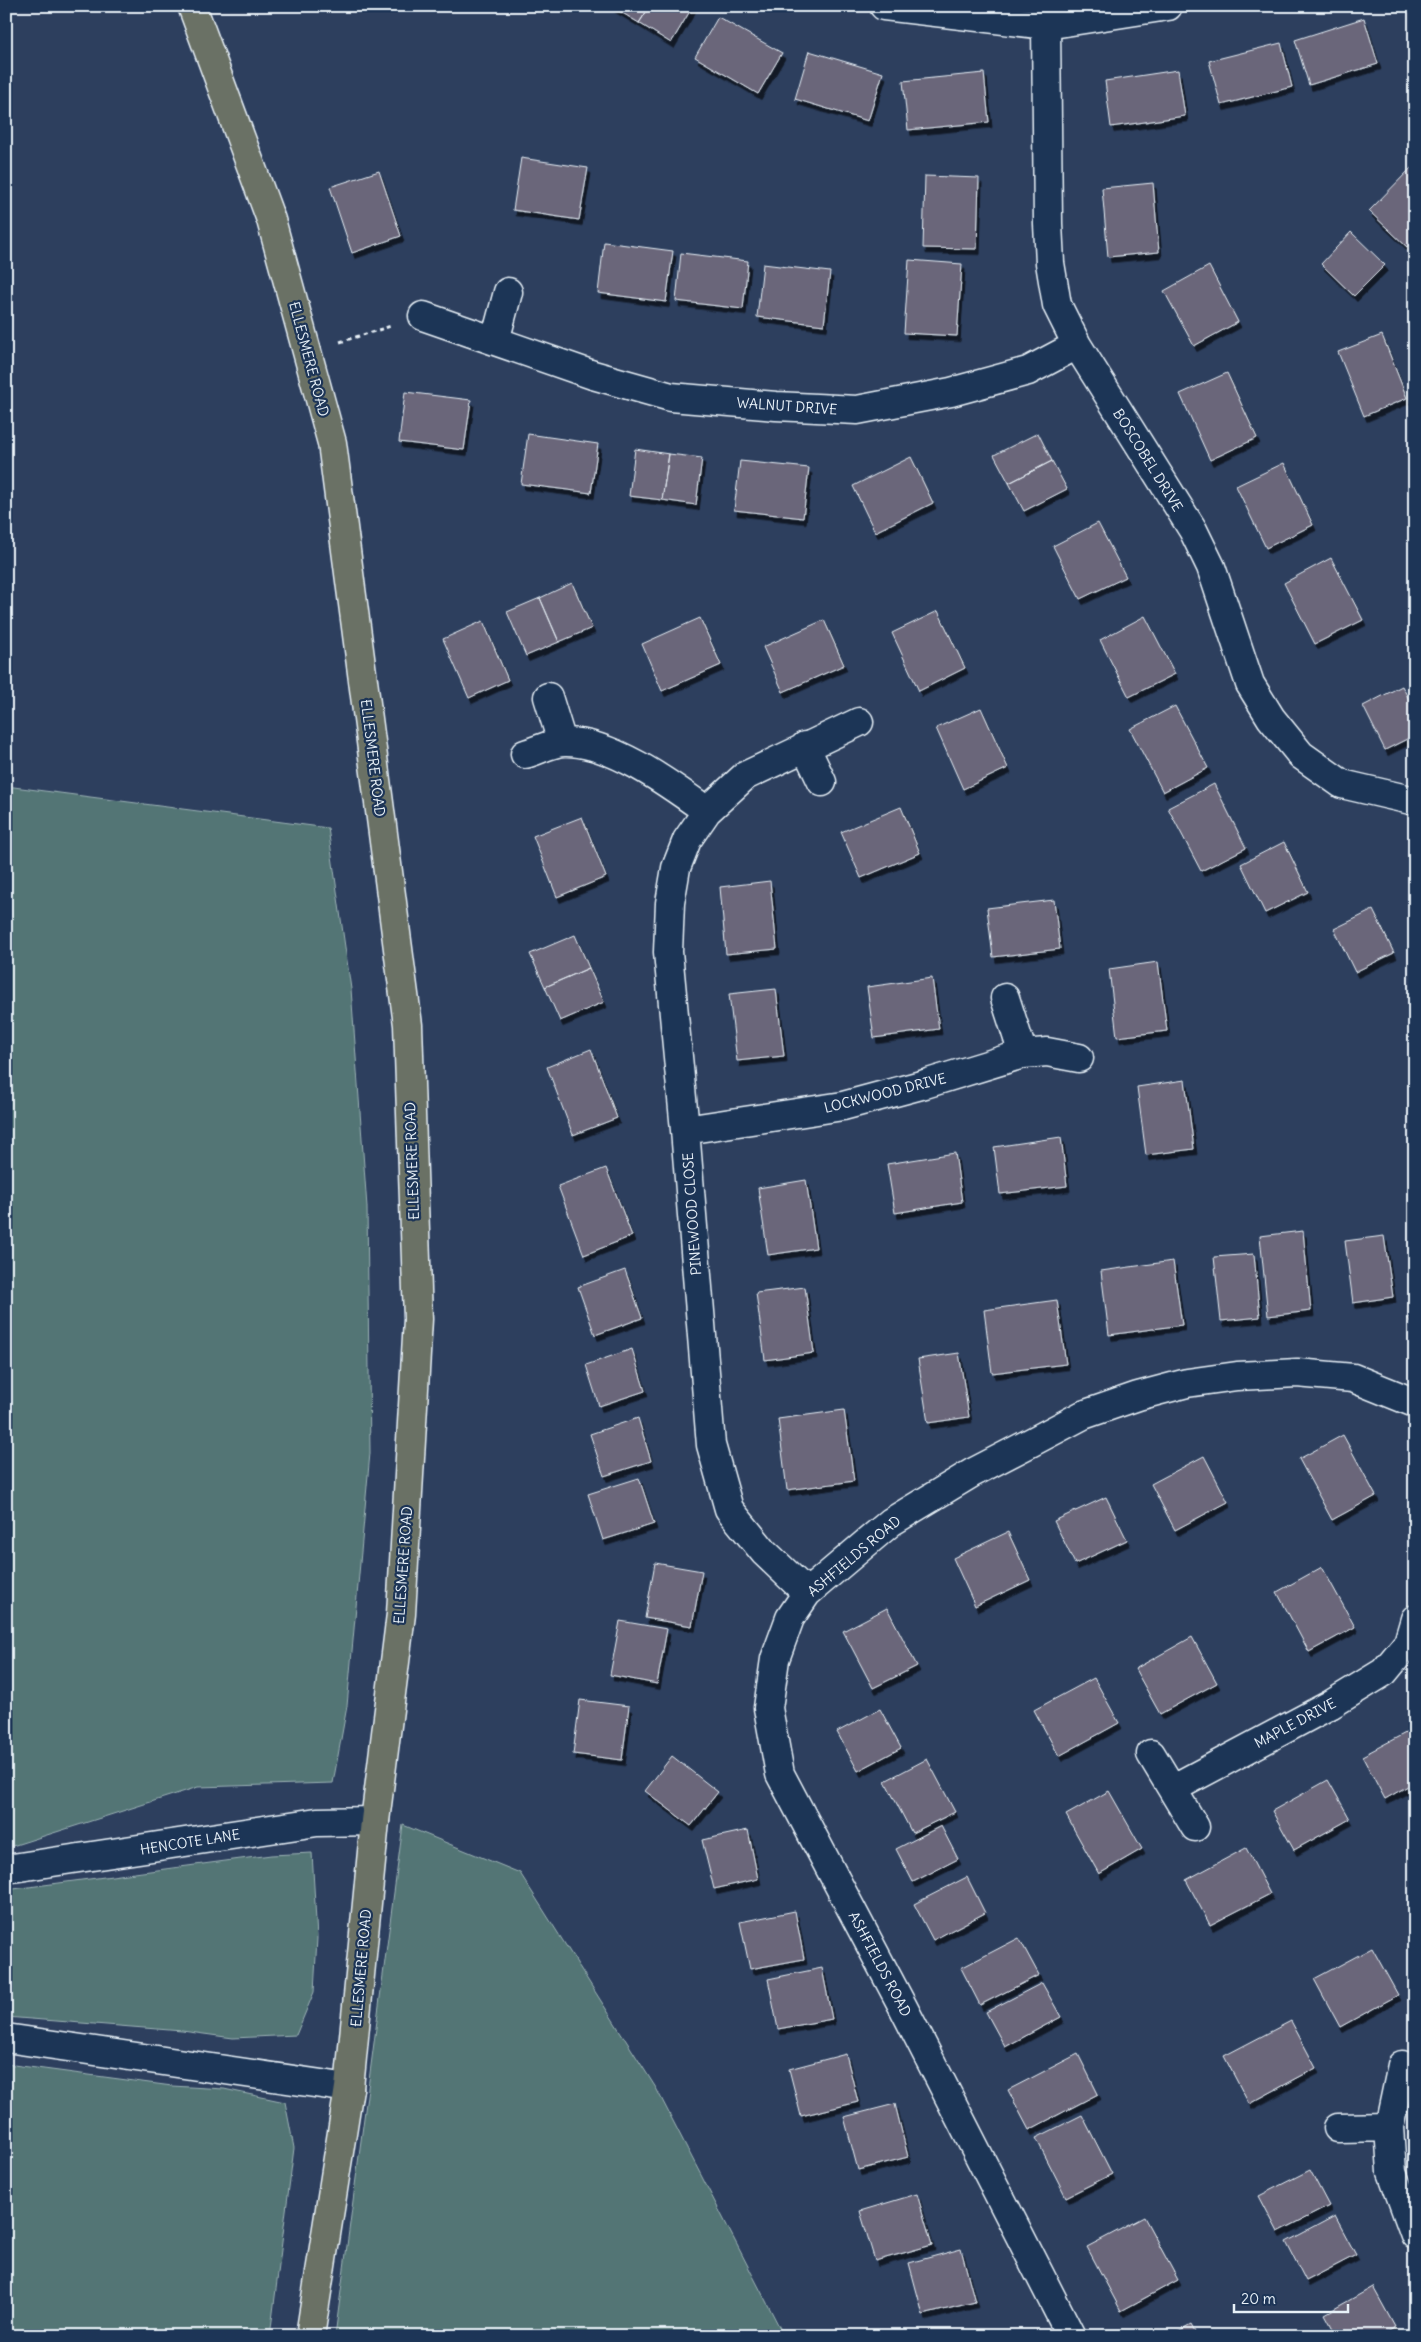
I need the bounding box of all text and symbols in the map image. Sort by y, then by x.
street label: ELLESMERE ROAD [285,300,333,418]
street label: WALNUT DRIVE [736,394,838,418]
street label: BOSCOBEL DRIVE [1109,405,1187,515]
street label: ELLESMERE ROAD [357,698,389,818]
street label: LOCKWOOD DRIVE [822,1069,948,1117]
street label: ELLESMERE ROAD [401,1102,423,1220]
street label: PINEWOOD CLOSE [679,1152,705,1276]
street label: ELLESMERE ROAD [390,1505,416,1625]
street label: ASHFIELDS ROAD [804,1512,904,1600]
street label: MAPLE DRIVE [1251,1694,1339,1752]
street label: HENCOTE LANE [139,1825,241,1859]
street label: ELLESMERE ROAD [347,1908,375,2028]
street label: ASHFIELDS ROAD [845,1908,915,2020]
scale bar [1234,2282,1347,2314]
text: 20 m [1241,2289,1276,2308]

